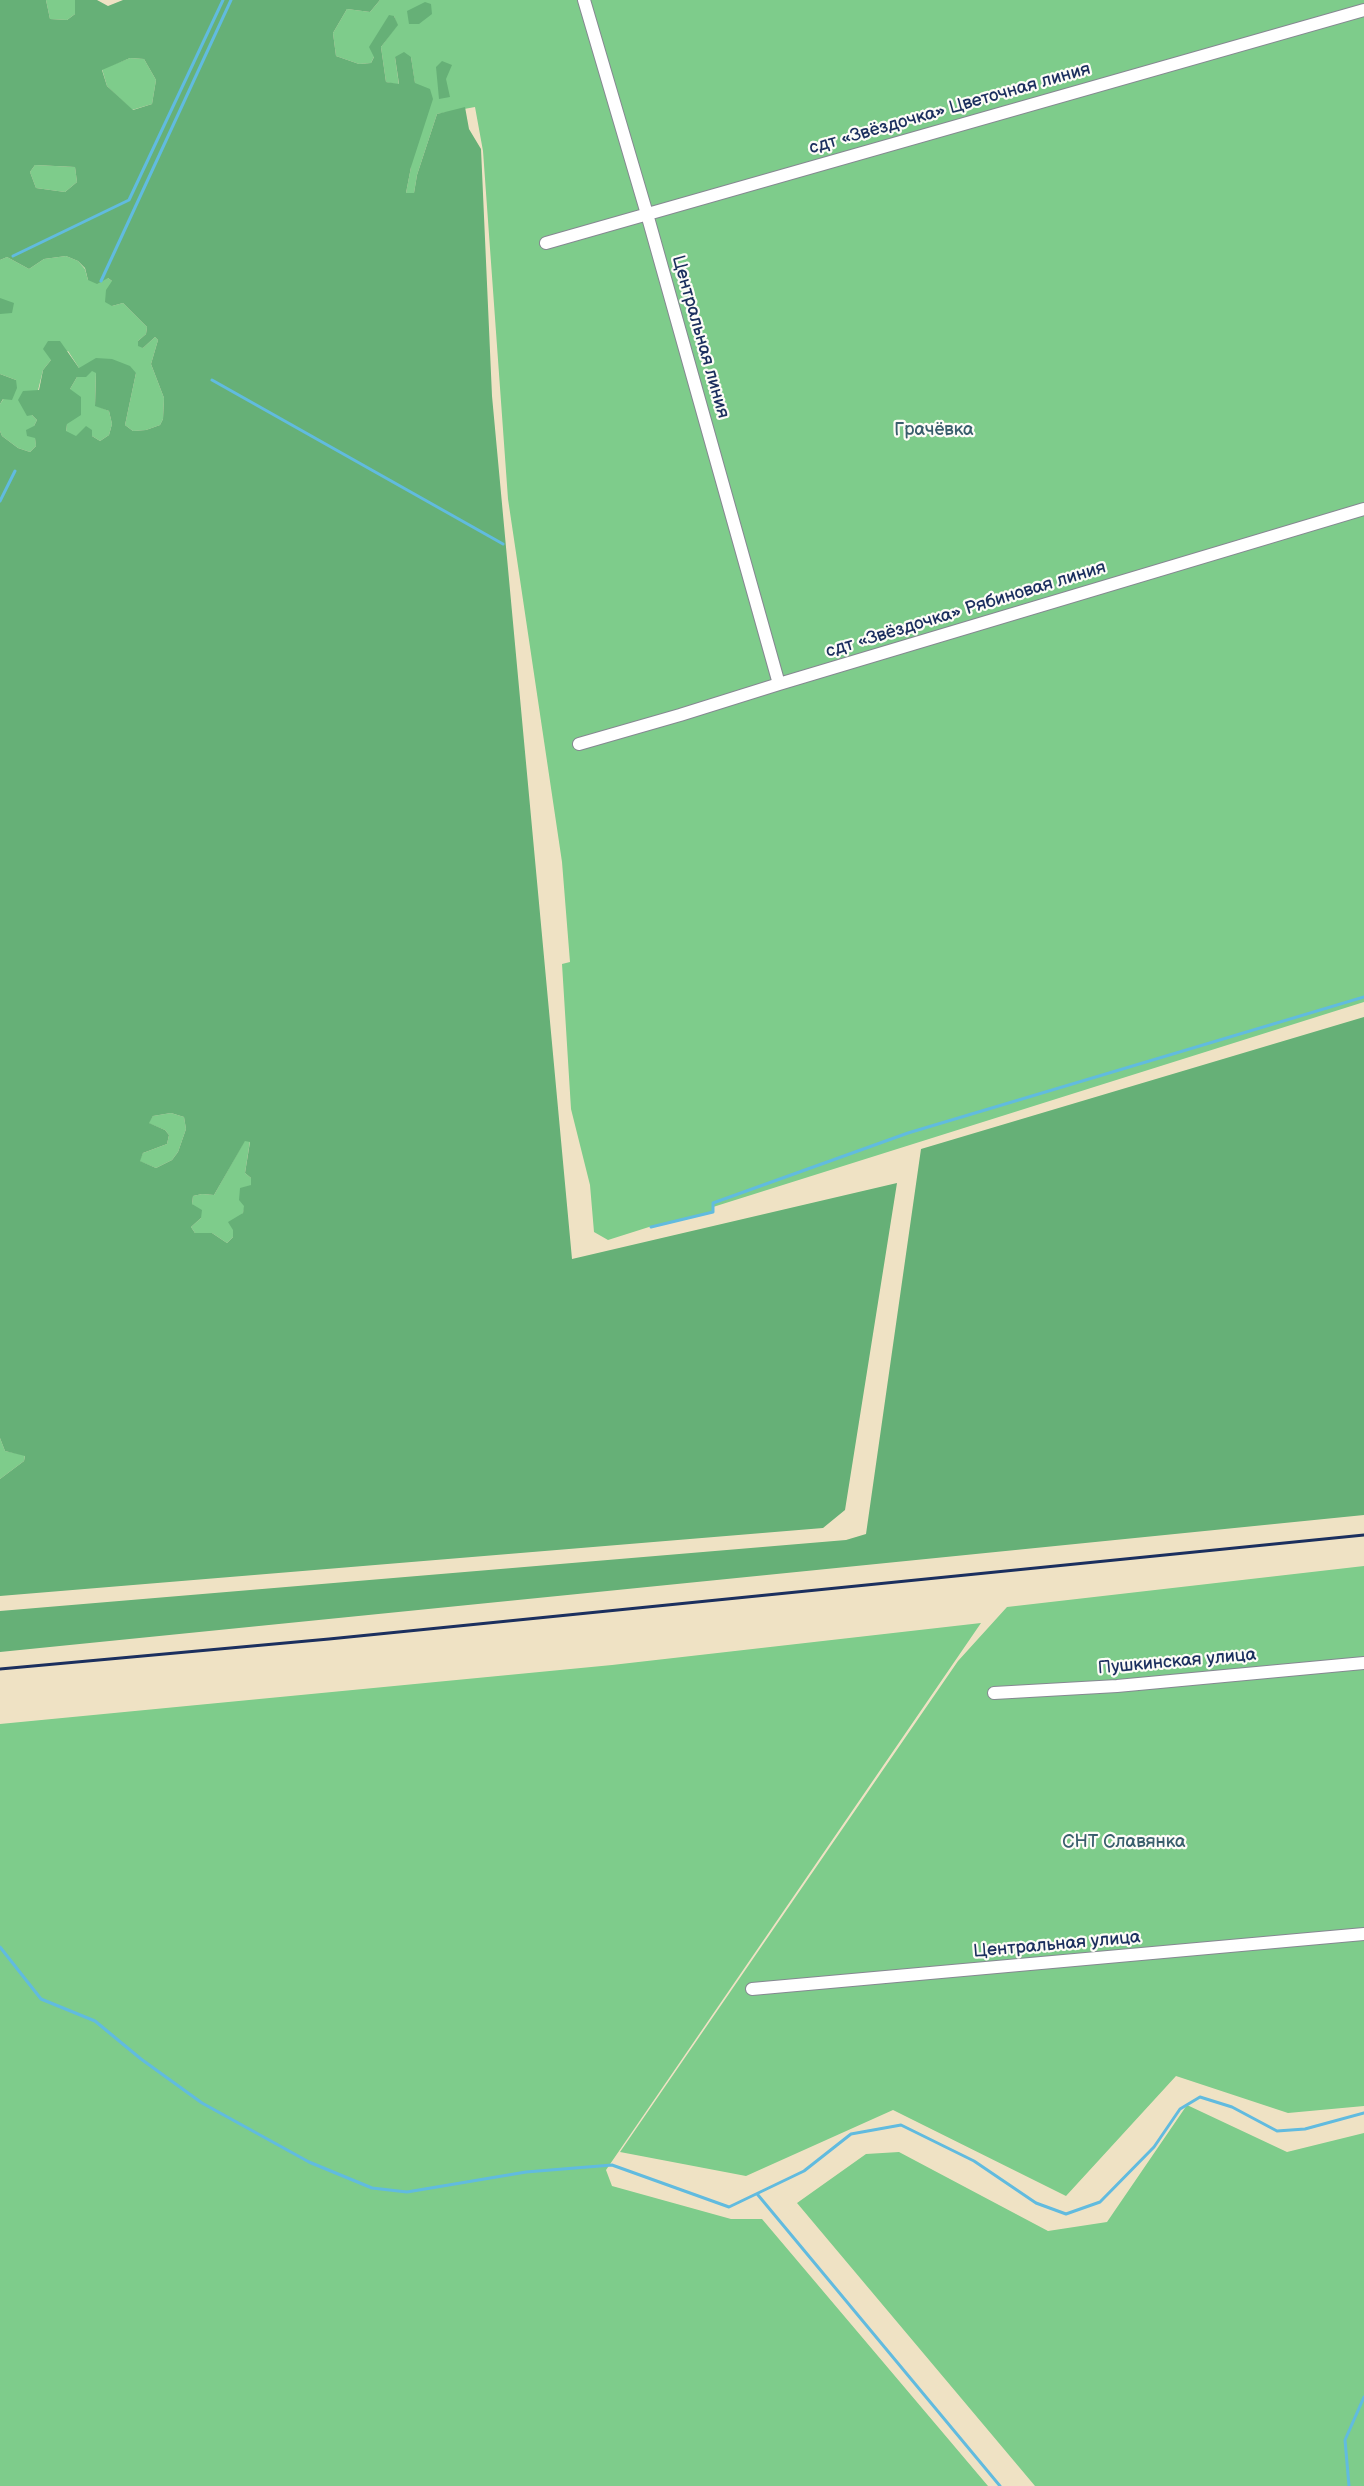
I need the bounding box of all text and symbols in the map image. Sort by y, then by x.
street label: сдт «Звёздочка» Цветочная линия [807,58,1093,160]
street label: Центральная линия [666,253,734,421]
park label: Грачёвка [894,419,974,441]
street label: сдт «Звёздочка» Рябиновая линия [823,557,1109,663]
street label: Пушкинская улица [1097,1644,1257,1680]
park label: СНТ Славянка [1062,1831,1186,1853]
street label: Центральная улица [972,1927,1142,1963]

